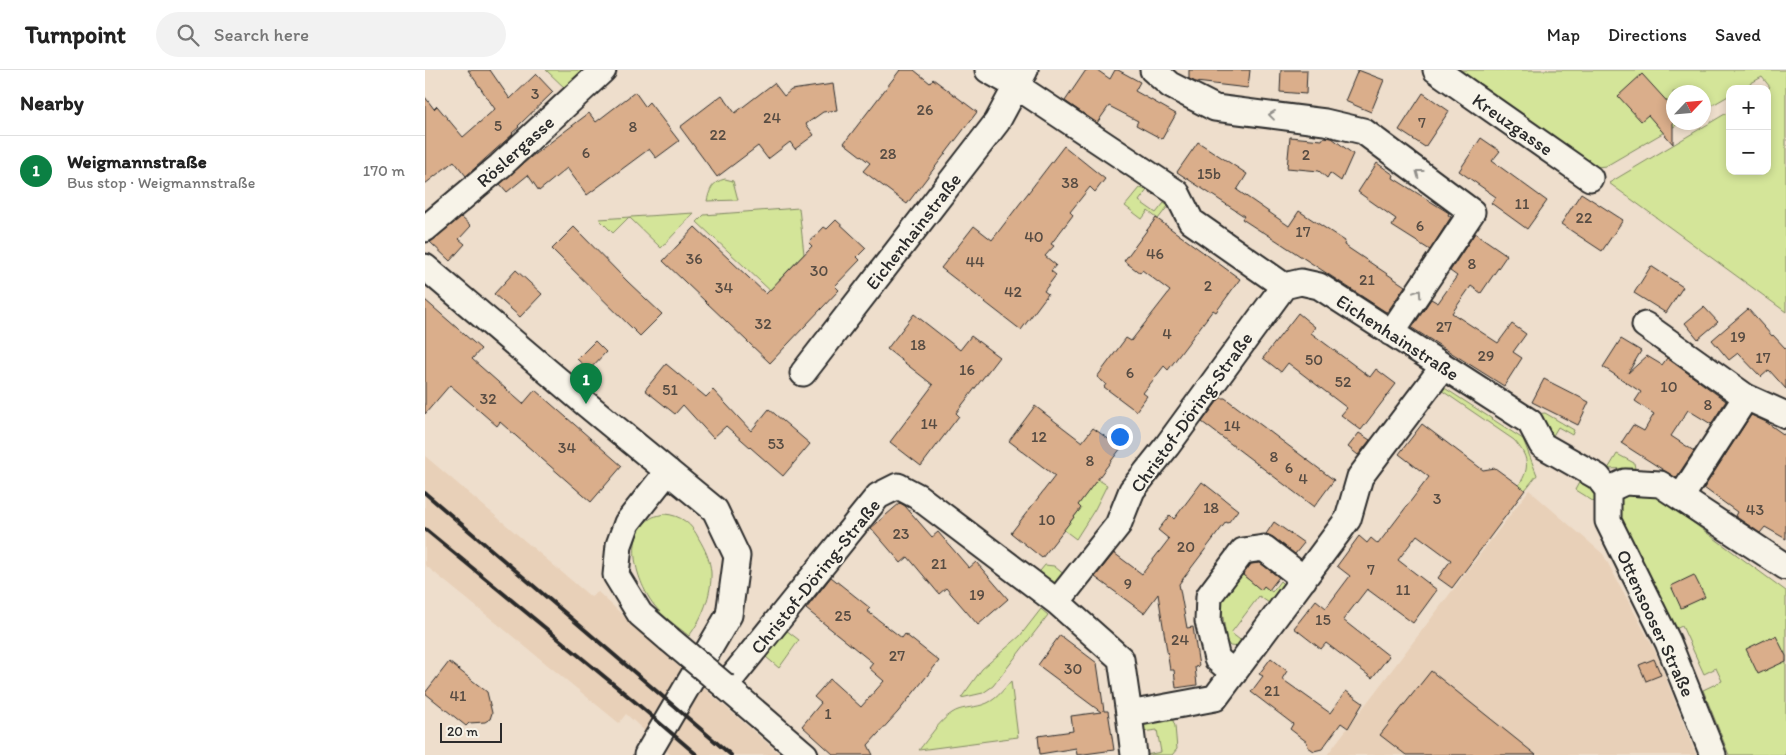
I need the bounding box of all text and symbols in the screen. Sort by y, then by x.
search box [156,12,506,57]
text: Turnpoint [25,20,126,49]
icon: search [174,21,202,49]
text: Search here [214,23,309,46]
text: Map [1547,24,1580,46]
text: Directions [1608,24,1687,46]
text: Saved [1715,24,1761,46]
house number: 3 [531,84,540,103]
north arrow [1666,85,1711,130]
map controls [1726,85,1771,175]
button: + [1726,85,1771,130]
street label: Kreuzgasse [1468,88,1557,161]
text: Nearby [20,90,84,115]
house number: 26 [917,100,933,119]
house number: 24 [763,108,781,127]
street label: Röslergasse [472,110,559,192]
one-way arrow [1268,110,1276,121]
house number: 7 [1418,113,1426,132]
house number: 5 [494,116,502,135]
house number: 8 [629,117,638,136]
house number: 22 [710,125,727,144]
button: − [1726,130,1771,175]
house number: 6 [582,143,590,162]
house number: 28 [879,144,897,163]
house number: 2 [1302,145,1311,164]
text: Weigmannstraße [67,150,207,173]
text: 1 [32,161,40,180]
text: 170 m [363,161,405,180]
house number: 15b [1197,164,1221,183]
street label: Eichenhainstraße [861,168,966,294]
one-way arrow [1416,170,1425,178]
text: Bus stop · Weigmannstraße [67,173,255,192]
house number: 38 [1061,173,1079,192]
house number: 11 [1515,194,1530,213]
house number: 22 [1576,208,1593,227]
house number: 6 [1416,216,1424,235]
house number: 17 [1295,222,1311,241]
house number: 40 [1024,227,1044,246]
house number: 46 [1146,244,1164,263]
house number: 36 [685,249,703,268]
house number: 44 [965,252,985,271]
house number: 8 [1468,254,1477,273]
house number: 30 [810,261,828,280]
house number: 21 [1359,270,1375,289]
house number: 2 [1204,276,1213,295]
house number: 34 [715,278,734,297]
house number: 42 [1004,282,1023,301]
street label: Eichenhainstraße [1332,289,1463,386]
one-way arrow [1412,289,1422,298]
house number: 32 [754,314,772,333]
house number: 27 [1436,317,1452,336]
house number: 4 [1162,324,1172,343]
street label: Christof-Döring-Straße [1125,327,1257,497]
house number: 19 [1730,327,1746,346]
house number: 18 [910,335,926,354]
house number: 29 [1478,346,1494,365]
house number: 17 [1755,348,1771,367]
house number: 50 [1305,350,1323,369]
house number: 16 [959,360,975,379]
pin: 1 [570,363,602,404]
house number: 6 [1126,363,1134,382]
house number: 52 [1335,372,1352,391]
house number: 10 [1660,377,1678,396]
house number: 51 [662,380,678,399]
house number: 32 [479,389,497,408]
house number: 8 [1704,395,1713,414]
house number: 14 [920,414,938,433]
house number: 14 [1223,416,1241,435]
your location [1107,424,1133,450]
house number: 12 [1031,427,1048,446]
house number: 53 [767,434,785,453]
house number: 34 [558,438,577,457]
house number: 8 [1270,447,1279,466]
house number: 8 [1086,451,1095,470]
house number: 6 [1285,458,1293,477]
house number: 4 [1298,469,1308,488]
house number: 3 [1433,489,1442,508]
street label: Christof-Döring-Straße [746,494,885,659]
house number: 18 [1203,498,1219,517]
house number: 43 [1746,500,1764,519]
house number: 10 [1038,510,1056,529]
house number: 23 [892,524,910,543]
house number: 20 [1177,537,1195,556]
street label: Ottensooser Straße [1611,546,1700,700]
house number: 21 [931,554,947,573]
house number: 7 [1367,560,1375,579]
house number: 9 [1124,574,1132,593]
house number: 11 [1396,580,1411,599]
house number: 19 [969,585,985,604]
house number: 25 [835,606,851,625]
house number: 15 [1315,610,1331,629]
house number: 24 [1171,630,1189,649]
house number: 27 [889,646,905,665]
house number: 30 [1064,659,1082,678]
house number: 21 [1264,681,1280,700]
house number: 41 [449,686,467,705]
house number: 1 [824,704,832,723]
scale bar [440,720,503,743]
text: 20 m [447,723,478,740]

